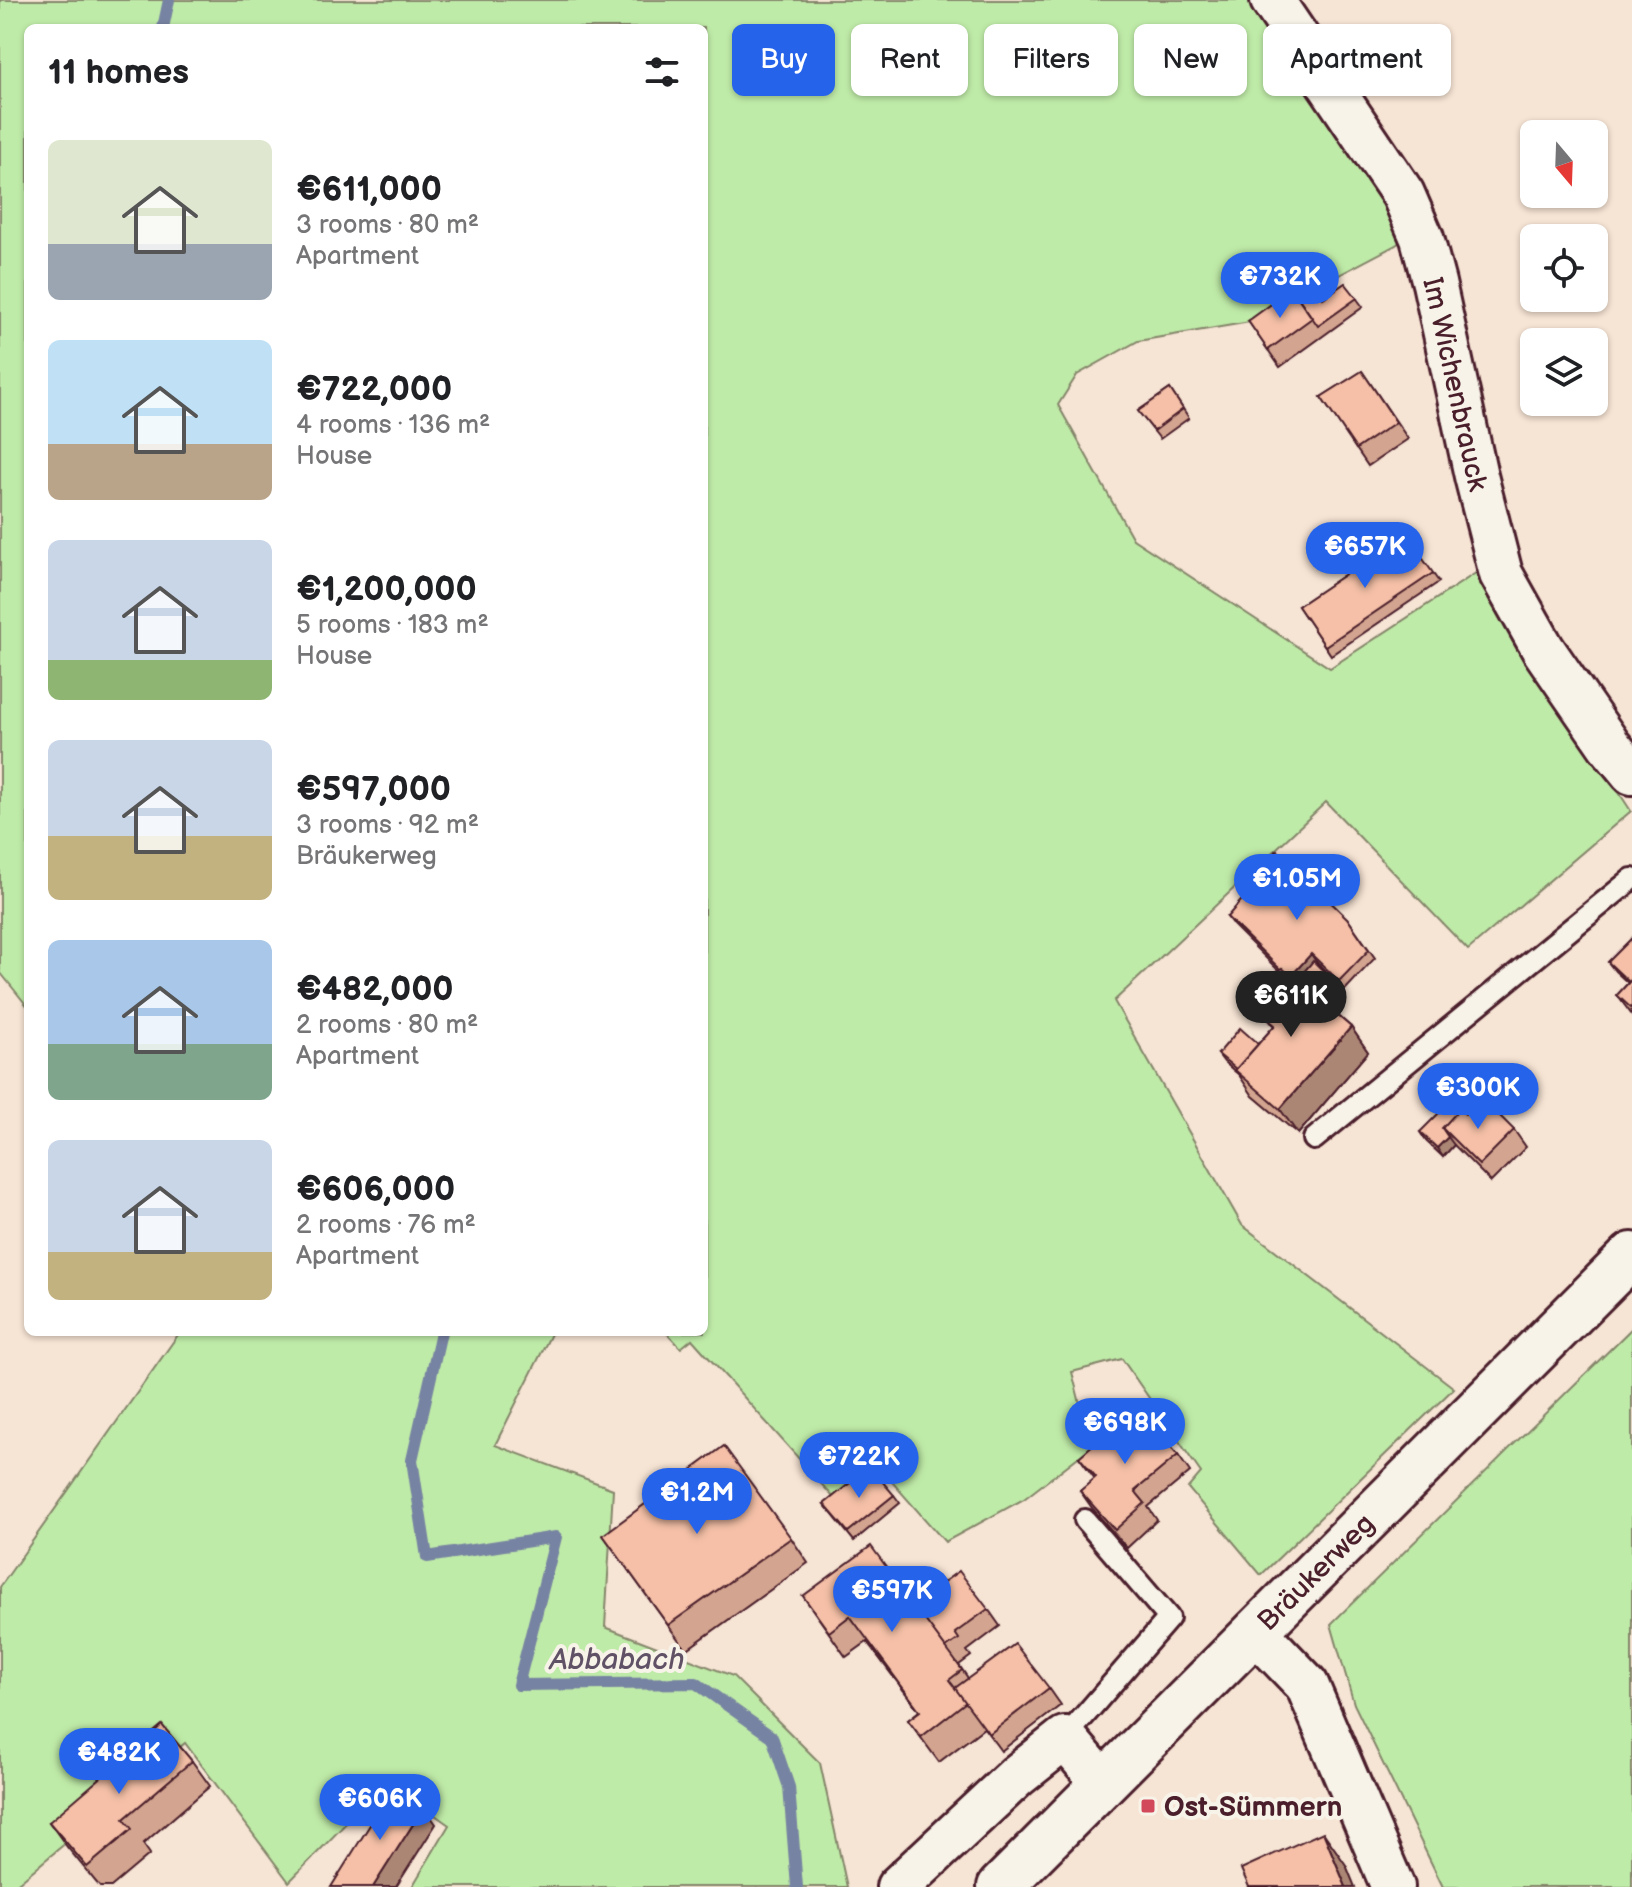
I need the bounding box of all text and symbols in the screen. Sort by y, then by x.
chip: Buy [732,24,835,96]
chip: Rent [851,24,968,96]
chip: Filters [984,24,1118,96]
chip: New [1134,24,1247,96]
chip: Apartment [1263,24,1451,96]
icon: filters [640,50,684,94]
text: 11 homes [48,52,189,93]
north arrow [1520,120,1608,208]
map controls [1520,120,1608,416]
text: €611,000 [296,169,442,210]
icon: home [112,172,208,268]
text: 3 rooms · 80 m² [296,210,479,241]
button: locate [1520,224,1608,312]
text: Apartment [296,241,419,272]
pin: €732K [1224,252,1336,320]
text: €732K [1239,262,1321,293]
street label: Im Wichenbrauck [1415,274,1494,495]
button: layers [1520,328,1608,416]
text: €722,000 [296,369,452,410]
icon: home [112,372,208,468]
text: 4 rooms · 136 m² [296,410,490,441]
text: House [296,441,372,472]
pin: €657K [1309,522,1421,590]
text: €657K [1324,532,1406,563]
text: €1,200,000 [296,569,477,610]
icon: home [112,572,208,668]
text: 5 rooms · 183 m² [296,610,489,641]
text: House [296,641,372,672]
text: €597,000 [296,769,451,810]
icon: home [112,772,208,868]
text: 3 rooms · 92 m² [296,810,479,841]
text: Bräukerweg [296,841,437,872]
pin: €1.05M [1232,854,1362,922]
text: €1.05M [1252,864,1342,895]
text: €482,000 [296,969,454,1010]
pin: €611K [1235,971,1347,1039]
icon: home [112,972,208,1068]
text: €611K [1254,981,1328,1012]
text: 2 rooms · 80 m² [296,1010,478,1041]
text: Apartment [296,1041,419,1072]
pin: €300K [1422,1063,1534,1131]
text: €300K [1436,1073,1520,1104]
text: €606,000 [296,1169,455,1210]
icon: home [112,1172,208,1268]
text: 2 rooms · 76 m² [296,1210,476,1241]
text: Apartment [296,1241,419,1272]
pin: €698K [1069,1398,1181,1466]
text: €698K [1083,1408,1167,1439]
pin: €722K [803,1432,915,1500]
text: €722K [818,1442,900,1473]
pin: €1.2M [641,1468,753,1536]
text: €1.2M [660,1478,734,1509]
street label: Bräukerweg [1251,1507,1382,1638]
pin: €597K [836,1566,948,1634]
text: €597K [851,1576,933,1607]
water label: Abbabach [547,1642,685,1678]
pin: €482K [63,1728,175,1796]
text: €482K [77,1738,161,1769]
pin: €606K [324,1774,436,1842]
text: €606K [338,1784,423,1815]
place label: Ost-Sümmern [1164,1791,1342,1824]
marker: Ost-Sümmern [1139,1797,1157,1815]

